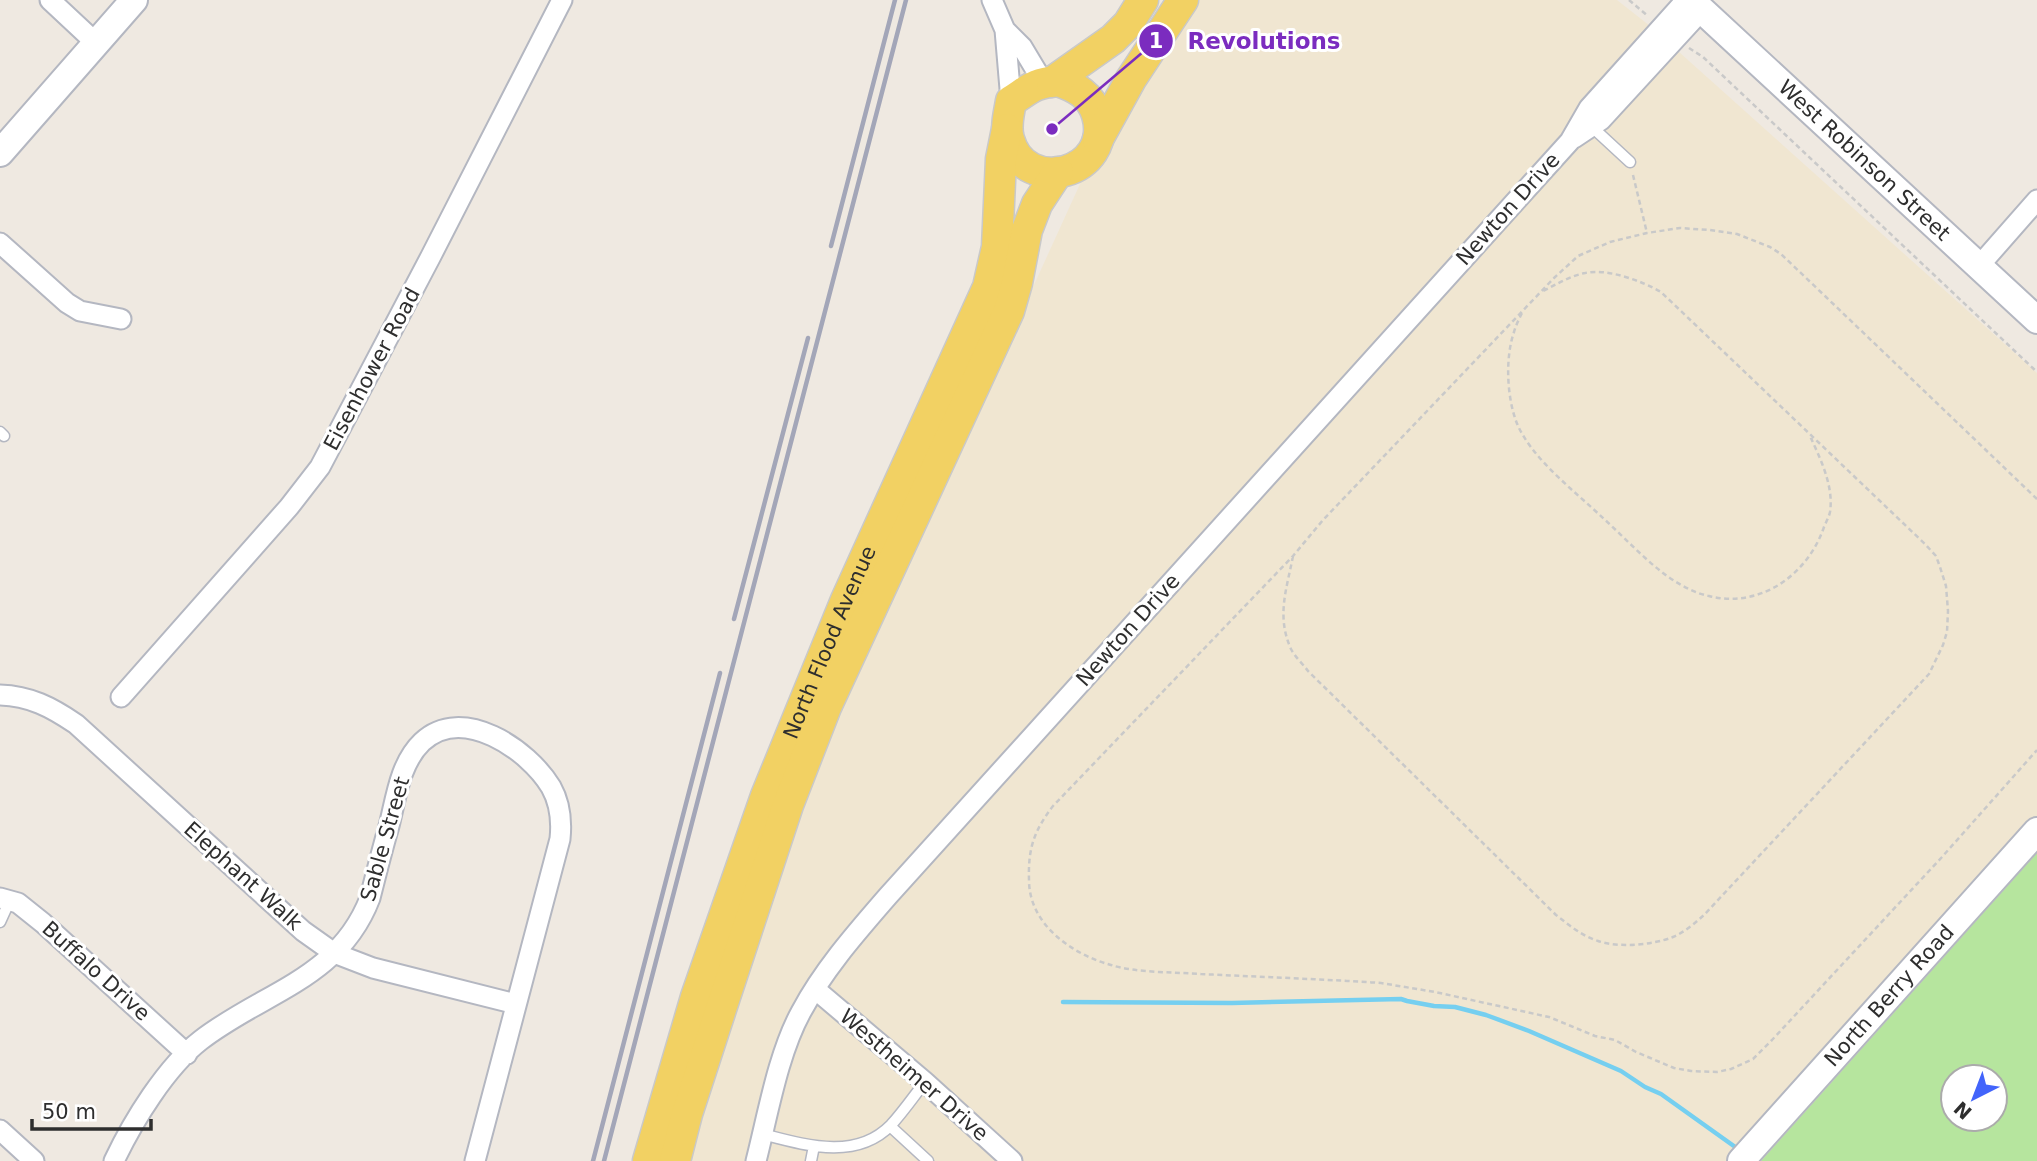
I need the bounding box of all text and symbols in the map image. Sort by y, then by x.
callout: Revolutions [1138,19,1354,63]
text: Revolutions [1187,28,1341,54]
text: 1 [1149,29,1163,53]
street label: West Robinson Street [1774,75,1955,245]
street label: Newton Drive [1451,148,1565,270]
street label: Eisenhower Road [319,284,425,454]
street label: North Flood Avenue [779,542,881,742]
street label: Newton Drive [1071,569,1185,691]
street label: Sable Street [356,774,414,904]
street label: Elephant Walk [179,817,307,936]
street label: Buffalo Drive [37,916,155,1026]
street label: North Berry Road [1820,920,1959,1071]
street label: Westheimer Drive [835,1004,993,1146]
north arrow [1939,1063,2009,1133]
scale bar [32,1088,150,1132]
text: N [1949,1097,1976,1124]
text: 50 m [42,1100,96,1124]

